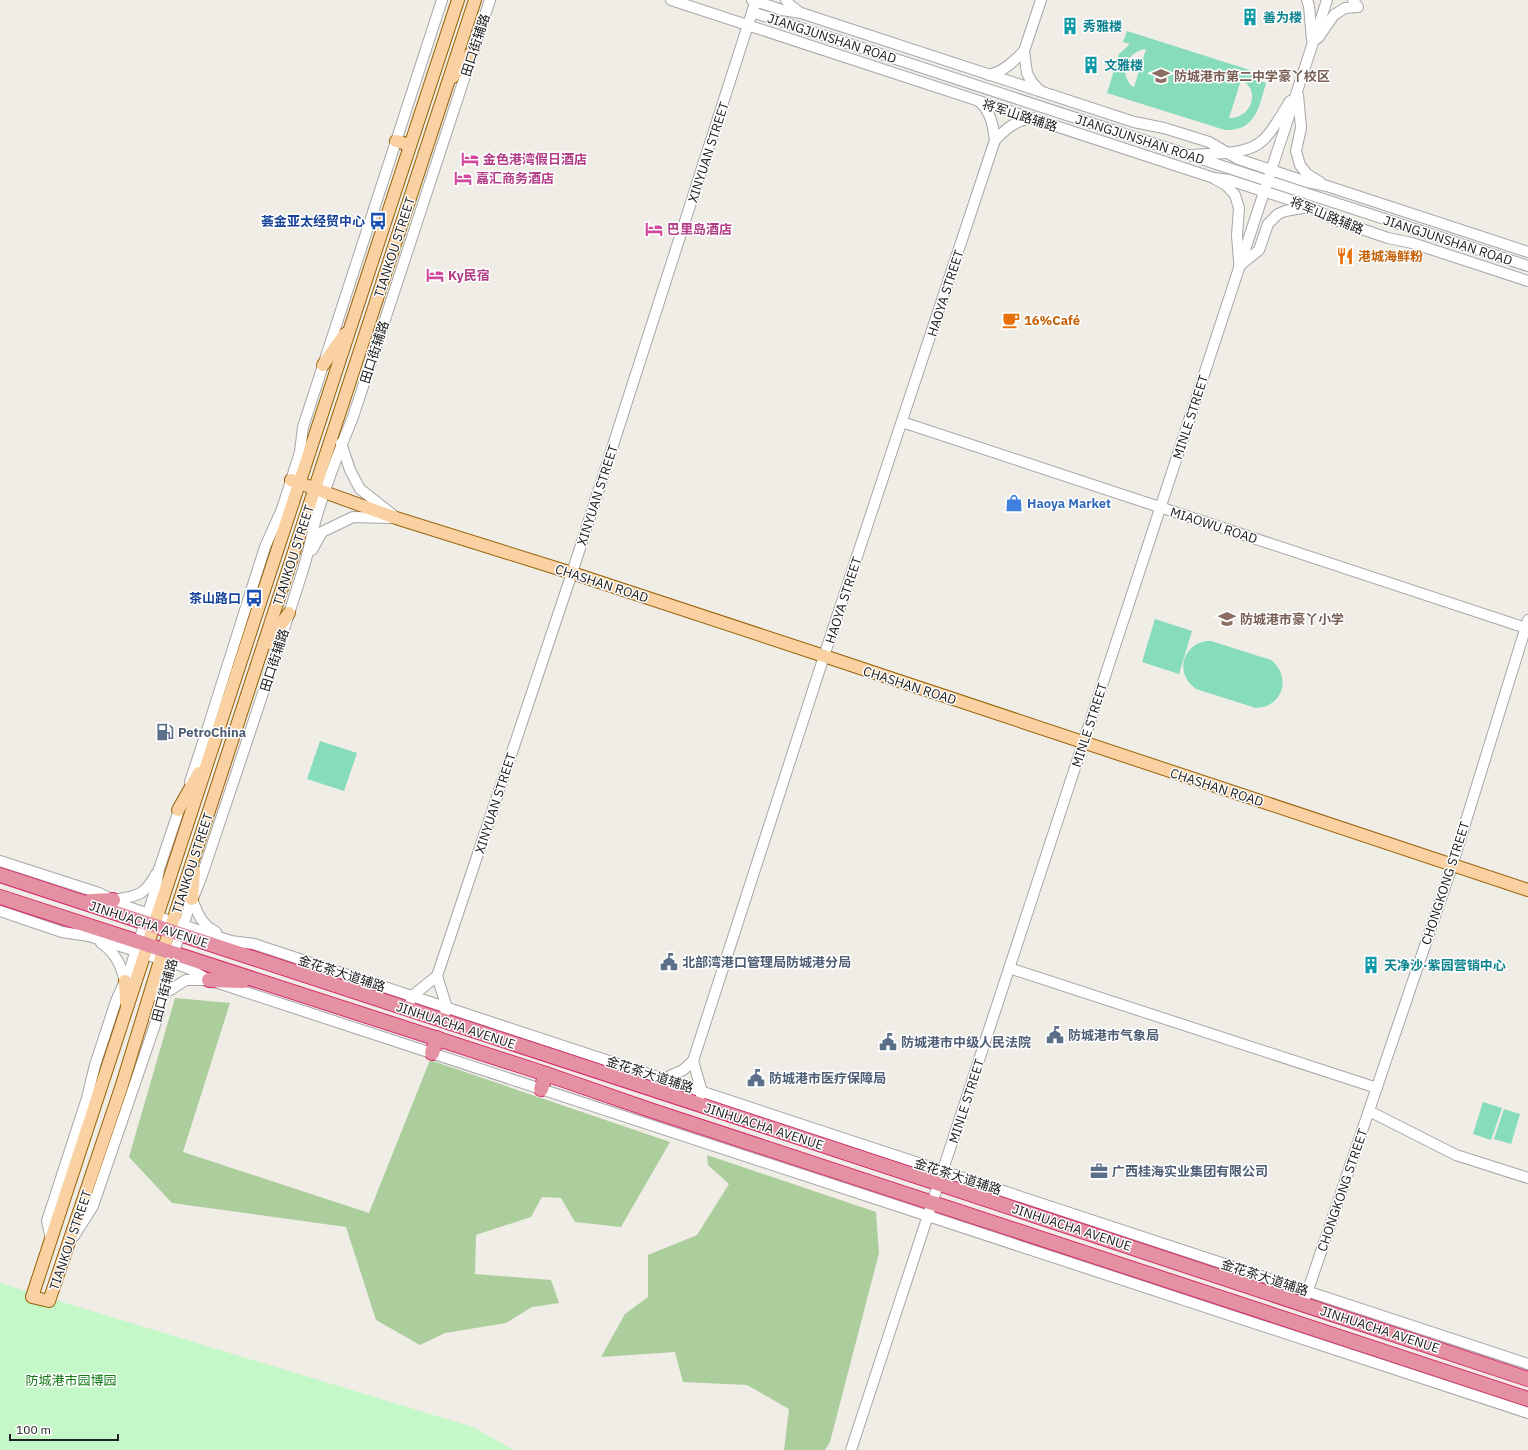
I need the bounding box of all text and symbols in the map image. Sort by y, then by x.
building icon: 善为楼 [1240,7,1260,27]
place label: 善为楼 [1263,9,1302,26]
street label: JIANGJUNSHAN ROAD [765,10,898,67]
street label: 田口街辅路 [457,12,494,79]
building icon: 秀雅楼 [1060,16,1080,36]
place label: 秀雅楼 [1083,18,1122,35]
building icon: 文雅楼 [1081,55,1101,75]
place label: 文雅楼 [1104,57,1143,74]
school or university icon: 防城港市第二中学豪丫校区 [1151,66,1171,86]
place label: 防城港市第二中学豪丫校区 [1174,68,1330,85]
street label: 将军山路辅路 [980,95,1060,136]
street label: XINYUAN STREET [684,99,733,205]
street label: JIANGJUNSHAN ROAD [1073,111,1206,168]
hotel icon: 金色港湾假日酒店 [460,149,480,169]
place label: 金色港湾假日酒店 [483,151,587,168]
hotel icon: 嘉汇商务酒店 [453,168,473,188]
place label: 嘉汇商务酒店 [476,170,554,187]
street label: 将军山路辅路 [1287,193,1366,238]
street label: TIANKOU STREET [370,194,419,300]
bus stop icon: 荟金亚太经贸中心 [368,211,388,231]
street label: JIANGJUNSHAN ROAD [1381,212,1514,269]
place label: 荟金亚太经贸中心 [261,213,365,230]
hotel icon: 巴里岛酒店 [644,219,664,239]
place label: 巴里岛酒店 [667,221,732,238]
restaurant icon: 港城海鲜粉 [1335,246,1355,266]
street label: HAOYA STREET [923,247,968,339]
place label: 港城海鲜粉 [1358,248,1423,265]
hotel icon: Ky民宿 [425,265,445,285]
place label: Ky民宿 [448,267,490,284]
cafe icon: 16%Café [1001,310,1021,330]
place label: 16%Café [1024,312,1080,329]
street label: 田口街辅路 [356,319,393,386]
street label: MINLE STREET [1169,372,1212,462]
street label: XINYUAN STREET [573,442,622,548]
shop icon: Haoya Market [1004,493,1024,513]
place label: Haoya Market [1027,495,1111,512]
street label: TIANKOU STREET [269,502,318,608]
street label: MIAOWU ROAD [1168,503,1260,548]
street label: HAOYA STREET [821,554,866,646]
street label: CHASHAN ROAD [553,560,651,607]
bus stop icon: 茶山路口 [244,588,264,608]
place label: 茶山路口 [189,590,241,607]
school or university icon: 防城港市豪丫小学 [1217,609,1237,629]
place label: 防城港市豪丫小学 [1240,611,1344,628]
street label: 田口街辅路 [256,627,293,694]
street label: CHASHAN ROAD [861,662,959,709]
street label: MINLE STREET [1068,680,1111,770]
fuel station icon: PetroChina [155,722,175,742]
place label: PetroChina [178,724,246,741]
street label: XINYUAN STREET [471,750,520,856]
street label: CHASHAN ROAD [1168,764,1266,811]
street label: TIANKOU STREET [168,810,217,916]
street label: CHONGKONG STREET [1417,819,1474,947]
street label: JINHUACHA AVENUE [87,897,211,952]
street label: 金花茶大道辅路 [296,951,388,996]
public building icon: 北部湾港口管理局防城港分局 [659,952,679,972]
place label: 北部湾港口管理局防城港分局 [682,954,851,971]
building icon: 天净沙·紫园营销中心 [1361,955,1381,975]
street label: 田口街辅路 [148,957,181,1024]
place label: 天净沙·紫园营销中心 [1384,957,1506,974]
street label: JINHUACHA AVENUE [394,998,518,1053]
public building icon: 防城港市气象局 [1045,1025,1065,1045]
place label: 防城港市气象局 [1068,1027,1159,1044]
public building icon: 防城港市中级人民法院 [878,1032,898,1052]
place label: 防城港市中级人民法院 [901,1034,1031,1051]
street label: 金花茶大道辅路 [604,1052,696,1097]
street label: MINLE STREET [945,1056,988,1146]
public building icon: 防城港市医疗保障局 [746,1068,766,1088]
place label: 防城港市医疗保障局 [769,1070,886,1087]
street label: JINHUACHA AVENUE [702,1099,826,1154]
street label: CHONGKONG STREET [1313,1126,1372,1254]
street label: 金花茶大道辅路 [912,1154,1004,1199]
office icon: 广西桂海实业集团有限公司 [1089,1161,1109,1181]
place label: 广西桂海实业集团有限公司 [1112,1163,1268,1180]
street label: TIANKOU STREET [45,1187,96,1292]
street label: JINHUACHA AVENUE [1010,1200,1134,1255]
street label: 金花茶大道辅路 [1219,1255,1311,1300]
street label: JINHUACHA AVENUE [1318,1302,1442,1357]
park label: 防城港市园博园 [25,1372,117,1389]
scale bar [10,1416,118,1442]
text: 100 m [16,1422,51,1437]

